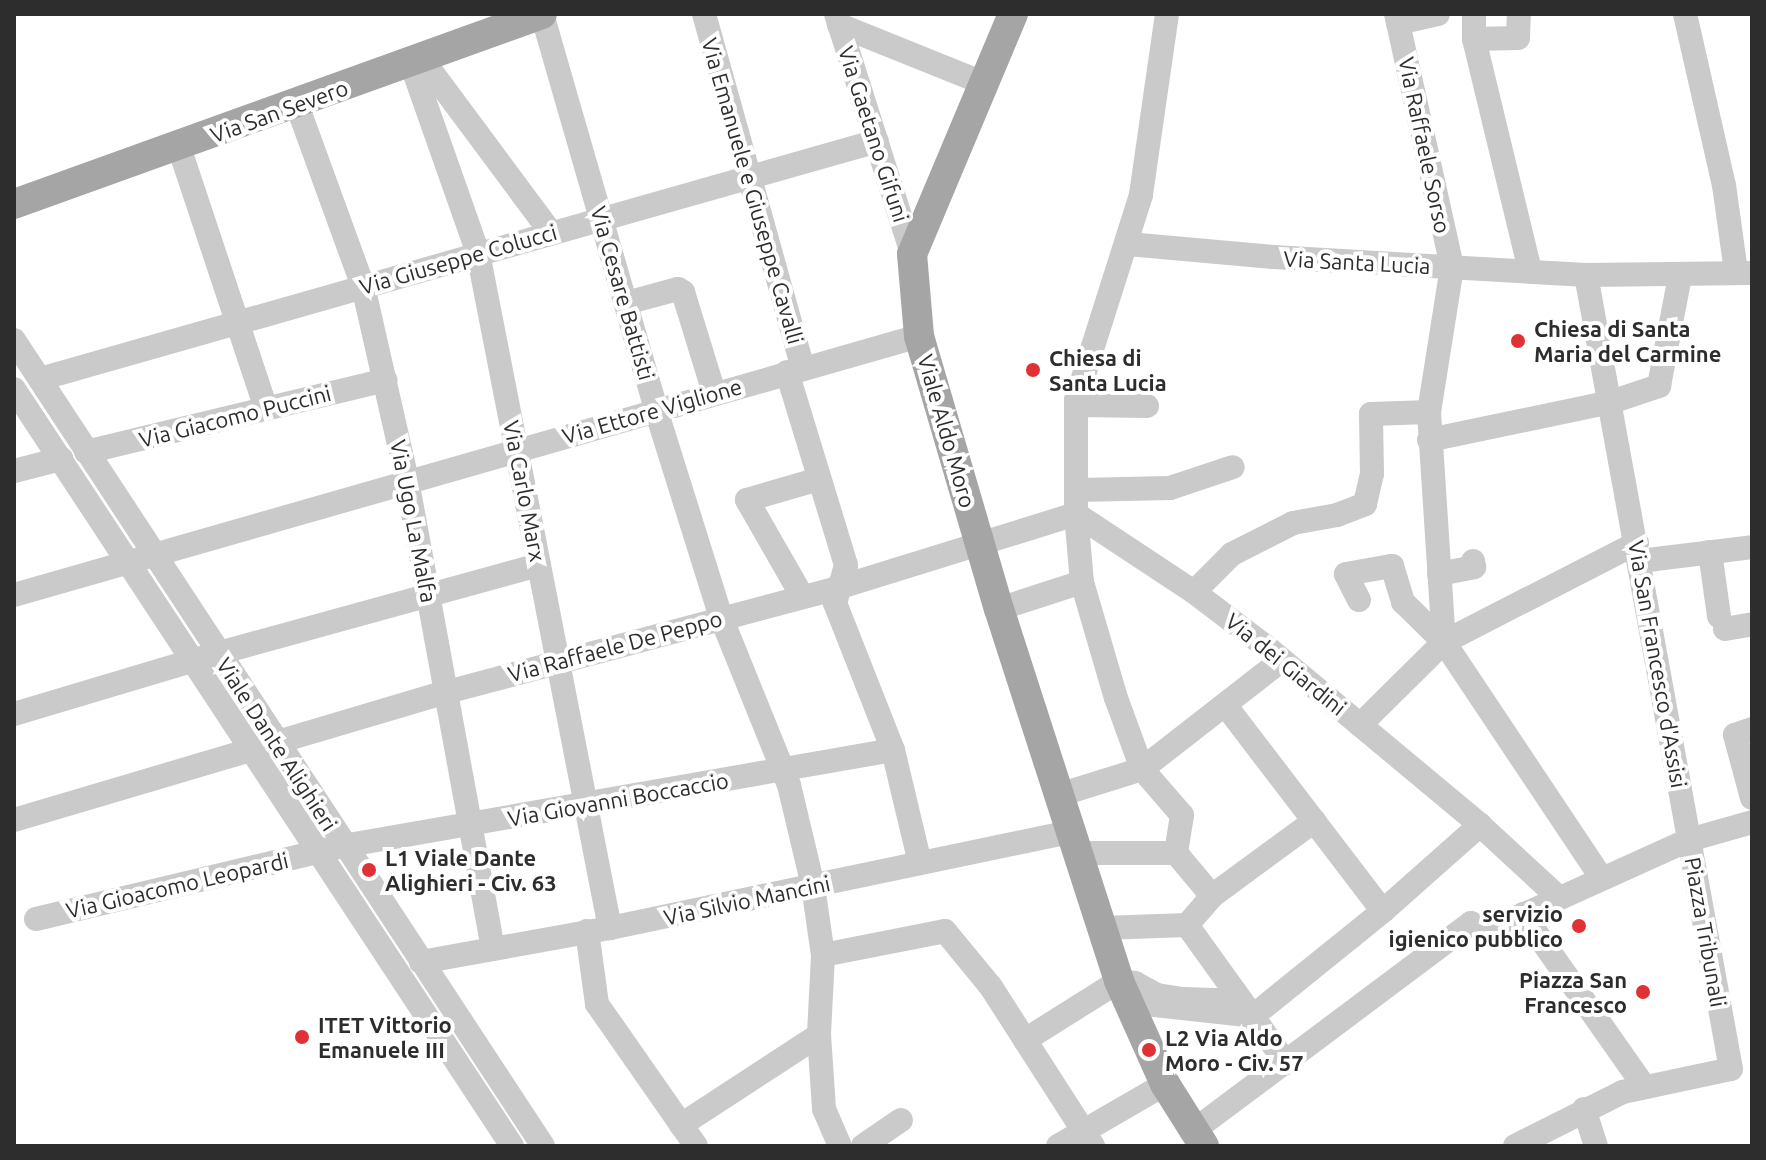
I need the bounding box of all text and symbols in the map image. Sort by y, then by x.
street label: Via Emanuele e Giuseppe Cavalli [697,35,809,347]
street label: Via Gaetano Gifuni [833,43,915,225]
street label: Via Raffaele Sorso [1393,54,1457,236]
street label: Via San Severo [207,74,351,148]
street label: Via Cesare Battisti [586,203,660,383]
street label: Via Giuseppe Colucci [356,218,560,300]
street label: Via Santa Lucia [1283,245,1431,279]
place label: Chiesa di Santa Maria del Carmine [1534,315,1721,366]
marker: Chiesa di Santa Maria del Carmine [1509,332,1527,350]
place label: Chiesa di Santa Lucia [1049,344,1167,396]
street label: Viale Aldo Moro [912,351,982,511]
marker: Chiesa di Santa Lucia [1024,361,1042,379]
street label: Via Ettore Viglione [559,373,745,449]
street label: Via Giacomo Puccini [136,379,334,453]
street label: Via Carlo Marx [498,418,552,564]
street label: Via Ugo La Malfa [385,437,443,605]
street label: Via San Francesco d'Assisi [1623,538,1693,790]
street label: Via Raffaele De Peppo [505,605,725,687]
street label: Via dei Giardini [1220,607,1352,721]
street label: Viale Dante Alighieri [211,652,343,836]
street label: Via Giovanni Boccaccio [506,767,730,831]
place label: L1 Viale Dante Alighieri - Civ. 63 [385,844,557,896]
street label: Via Gioacomo Leopardi [63,847,291,923]
street label: Piazza Tribunali [1680,855,1732,1009]
marker: L1 Viale Dante Alighieri - Civ. 63 [360,861,378,879]
street label: Via Silvio Mancini [661,869,833,931]
place label: servizio igienico pubblico [1389,900,1563,952]
marker: servizio igienico pubblico [1570,917,1588,935]
place label: Piazza San Francesco [1519,966,1627,1018]
marker: Piazza San Francesco [1634,983,1652,1001]
place label: ITET Vittorio Emanuele III [318,1011,452,1062]
place label: L2 Via Aldo Moro - Civ. 57 [1165,1024,1304,1076]
marker: ITET Vittorio Emanuele III [293,1028,311,1046]
marker: L2 Via Aldo Moro - Civ. 57 [1140,1041,1158,1059]

